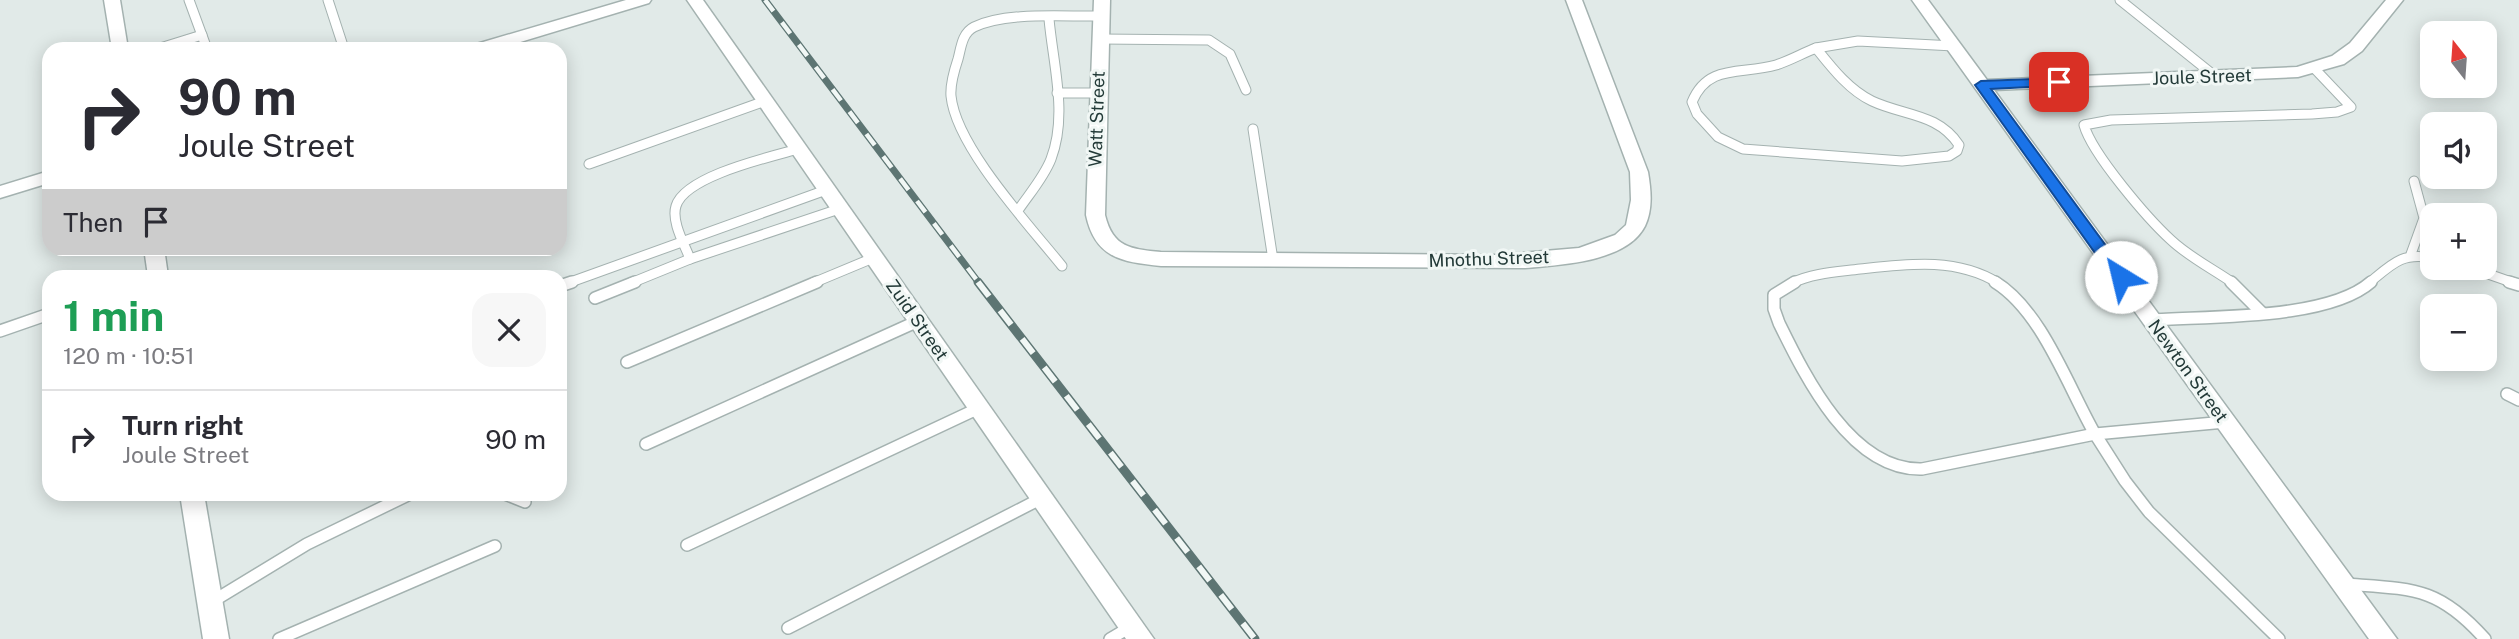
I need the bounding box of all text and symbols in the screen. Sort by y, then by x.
north arrow [2420,21,2497,98]
map controls [2420,21,2497,371]
pin [2029,52,2089,112]
icon: arrive [2040,63,2078,101]
street label: Joule Street [2152,64,2252,89]
text: 90 m [178,68,297,126]
icon: right [63,70,154,161]
street label: Watt Street [1084,71,1109,167]
button: sound [2420,112,2497,189]
text: Joule Street [178,127,355,164]
icon: arrive [137,203,175,241]
button: + [2420,203,2497,280]
text: Then [63,207,123,238]
position arrow [2084,240,2158,314]
street label: Mnothu Street [1428,246,1550,271]
street label: Zuid Street [882,275,953,364]
text: 1 min [63,291,164,340]
button: close [472,293,546,367]
button: − [2420,294,2497,371]
street label: Newton Street [2144,315,2233,426]
text: 120 m · 10:51 [63,342,195,369]
text: Turn right [122,410,244,441]
icon: right [63,420,101,458]
text: 90 m [485,424,546,455]
text: Joule Street [122,441,249,468]

